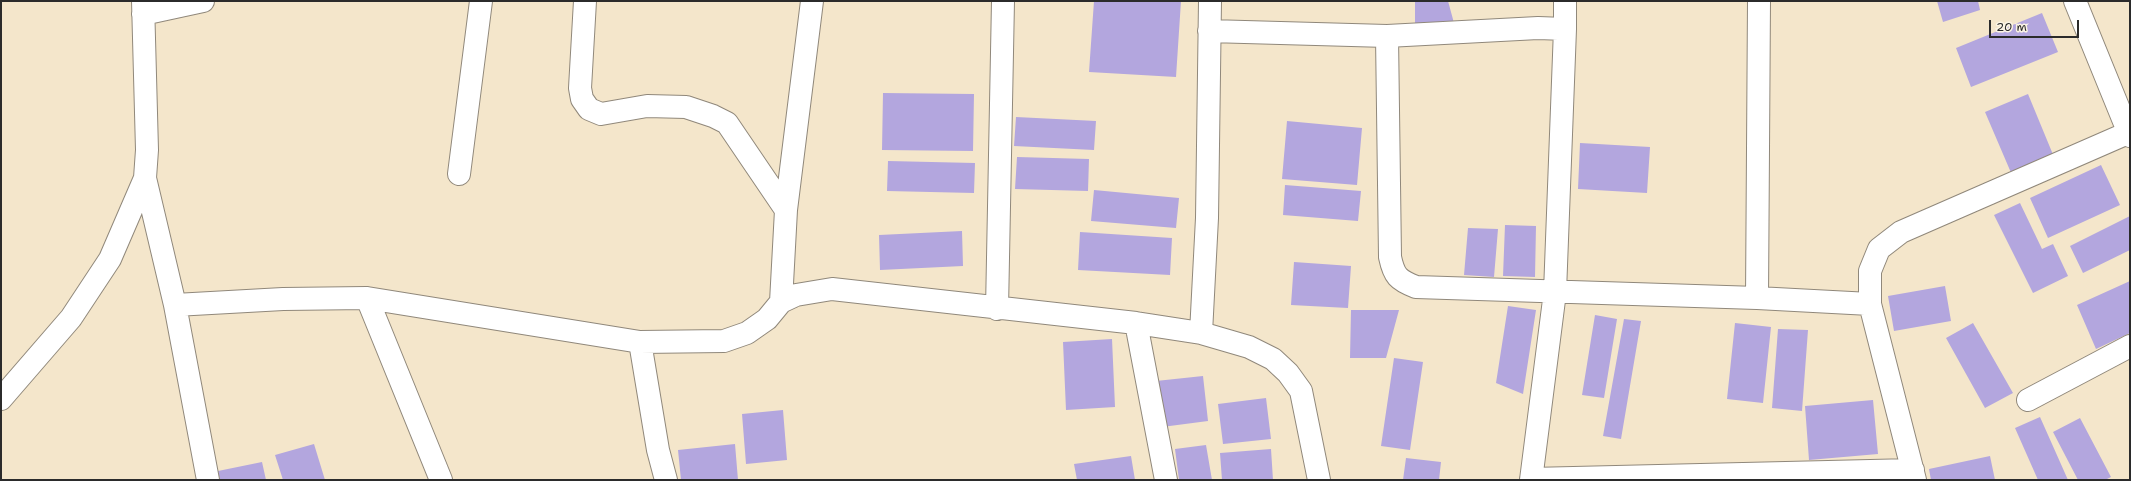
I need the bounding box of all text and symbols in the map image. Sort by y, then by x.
scale bar [1991,12,2081,38]
text: 20 m [1996,19,2027,35]

